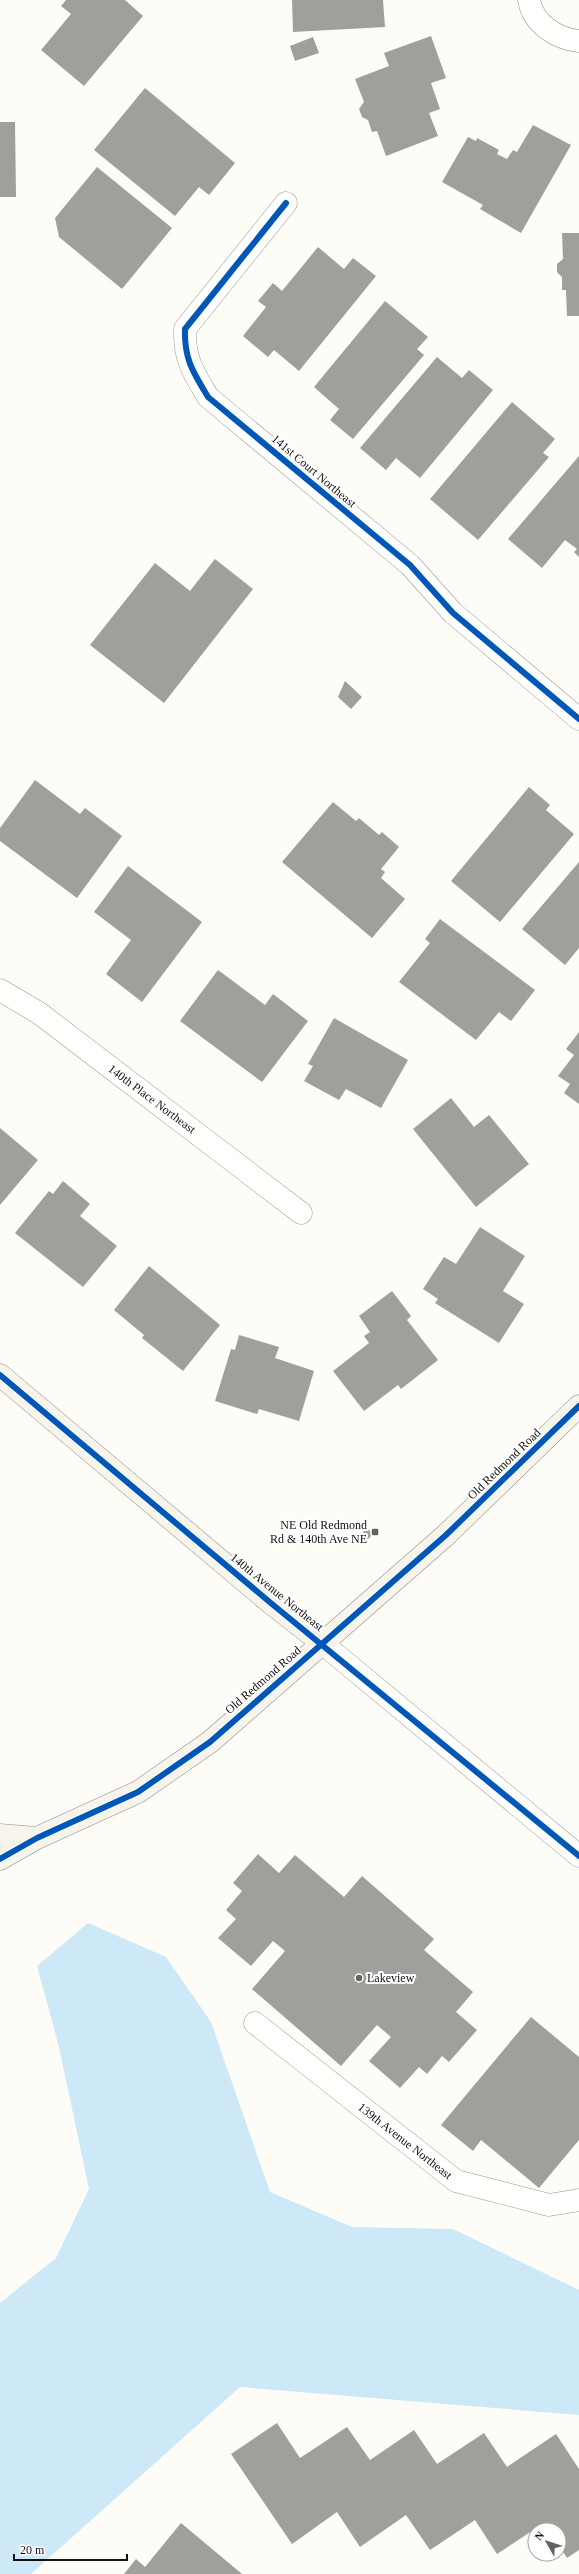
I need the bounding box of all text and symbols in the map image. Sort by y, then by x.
street label: 141st Court Northeast [269,432,360,511]
street label: 140th Place Northeast [105,1062,199,1137]
street label: Old Redmond Road [465,1426,543,1502]
place label: NE Old Redmond Rd & 140th Ave NE [270,1518,367,1546]
marker: NE Old Redmond Rd & 140th Ave NE [370,1527,380,1537]
street label: 140th Avenue Northeast [228,1550,327,1634]
street label: Old Redmond Road [222,1643,304,1717]
place label: Lakeview [367,1971,415,1985]
marker: Lakeview [354,1973,364,1983]
street label: 139th Avenue Northeast [355,2100,455,2183]
north arrow [527,2522,567,2562]
text: N [532,2529,546,2543]
scale bar [14,2536,127,2562]
text: 20 m [20,2543,45,2557]

